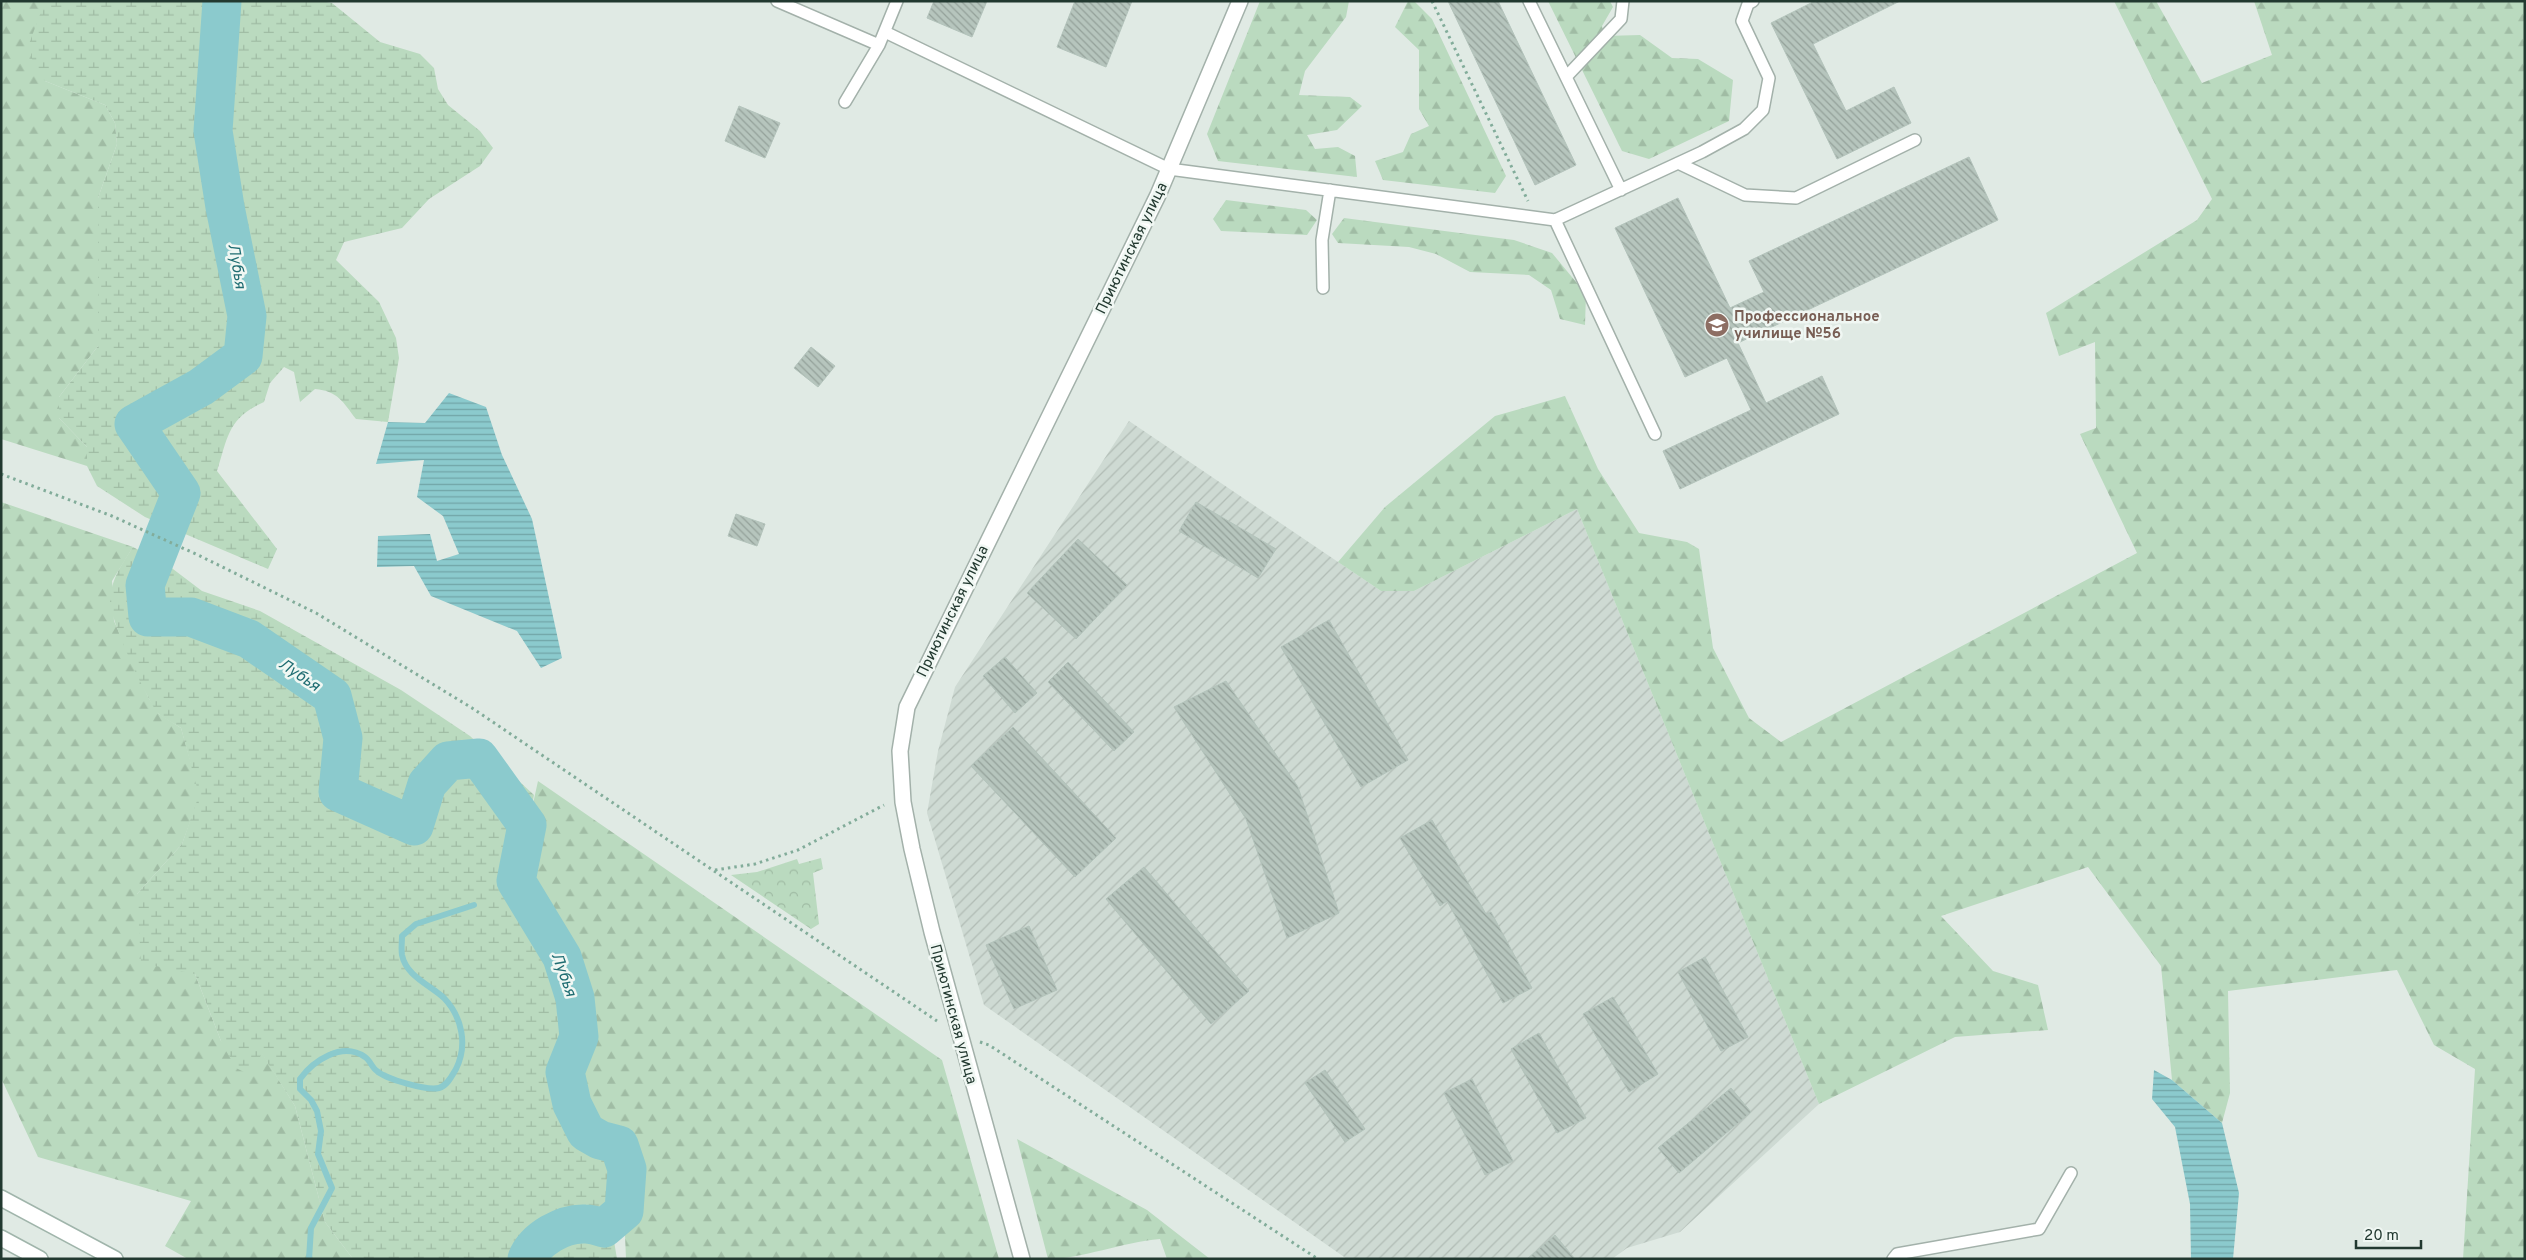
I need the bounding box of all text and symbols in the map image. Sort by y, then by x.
street label: Приютинская улица [1092,180,1172,318]
water label: Лубья [222,242,250,291]
place label: Профессиональное училище №56 [1734,308,1880,344]
school or university icon: Профессиональное училище №56 [1704,312,1730,338]
street label: Приютинская улица [913,543,993,681]
water label: Лубья [274,655,324,697]
street label: Приютинская улица [925,942,980,1086]
water label: Лубья [546,950,581,1000]
scale bar [2356,1218,2421,1250]
text: 20 m [2364,1227,2399,1246]

